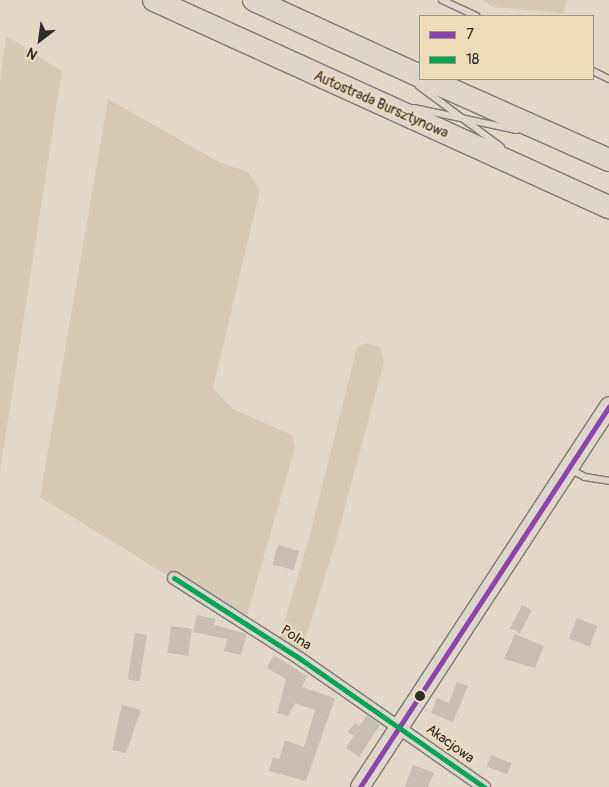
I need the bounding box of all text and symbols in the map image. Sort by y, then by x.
north arrow [15,15,65,65]
legend [419,15,594,80]
text: 7 [466,25,474,44]
text: N [24,44,41,63]
text: 18 [466,50,479,69]
street label: Autostrada Bursztynowa [311,68,451,142]
street label: Polna [278,622,314,654]
unlabelled marker [415,691,425,701]
street label: Akacjowa [423,721,477,767]

